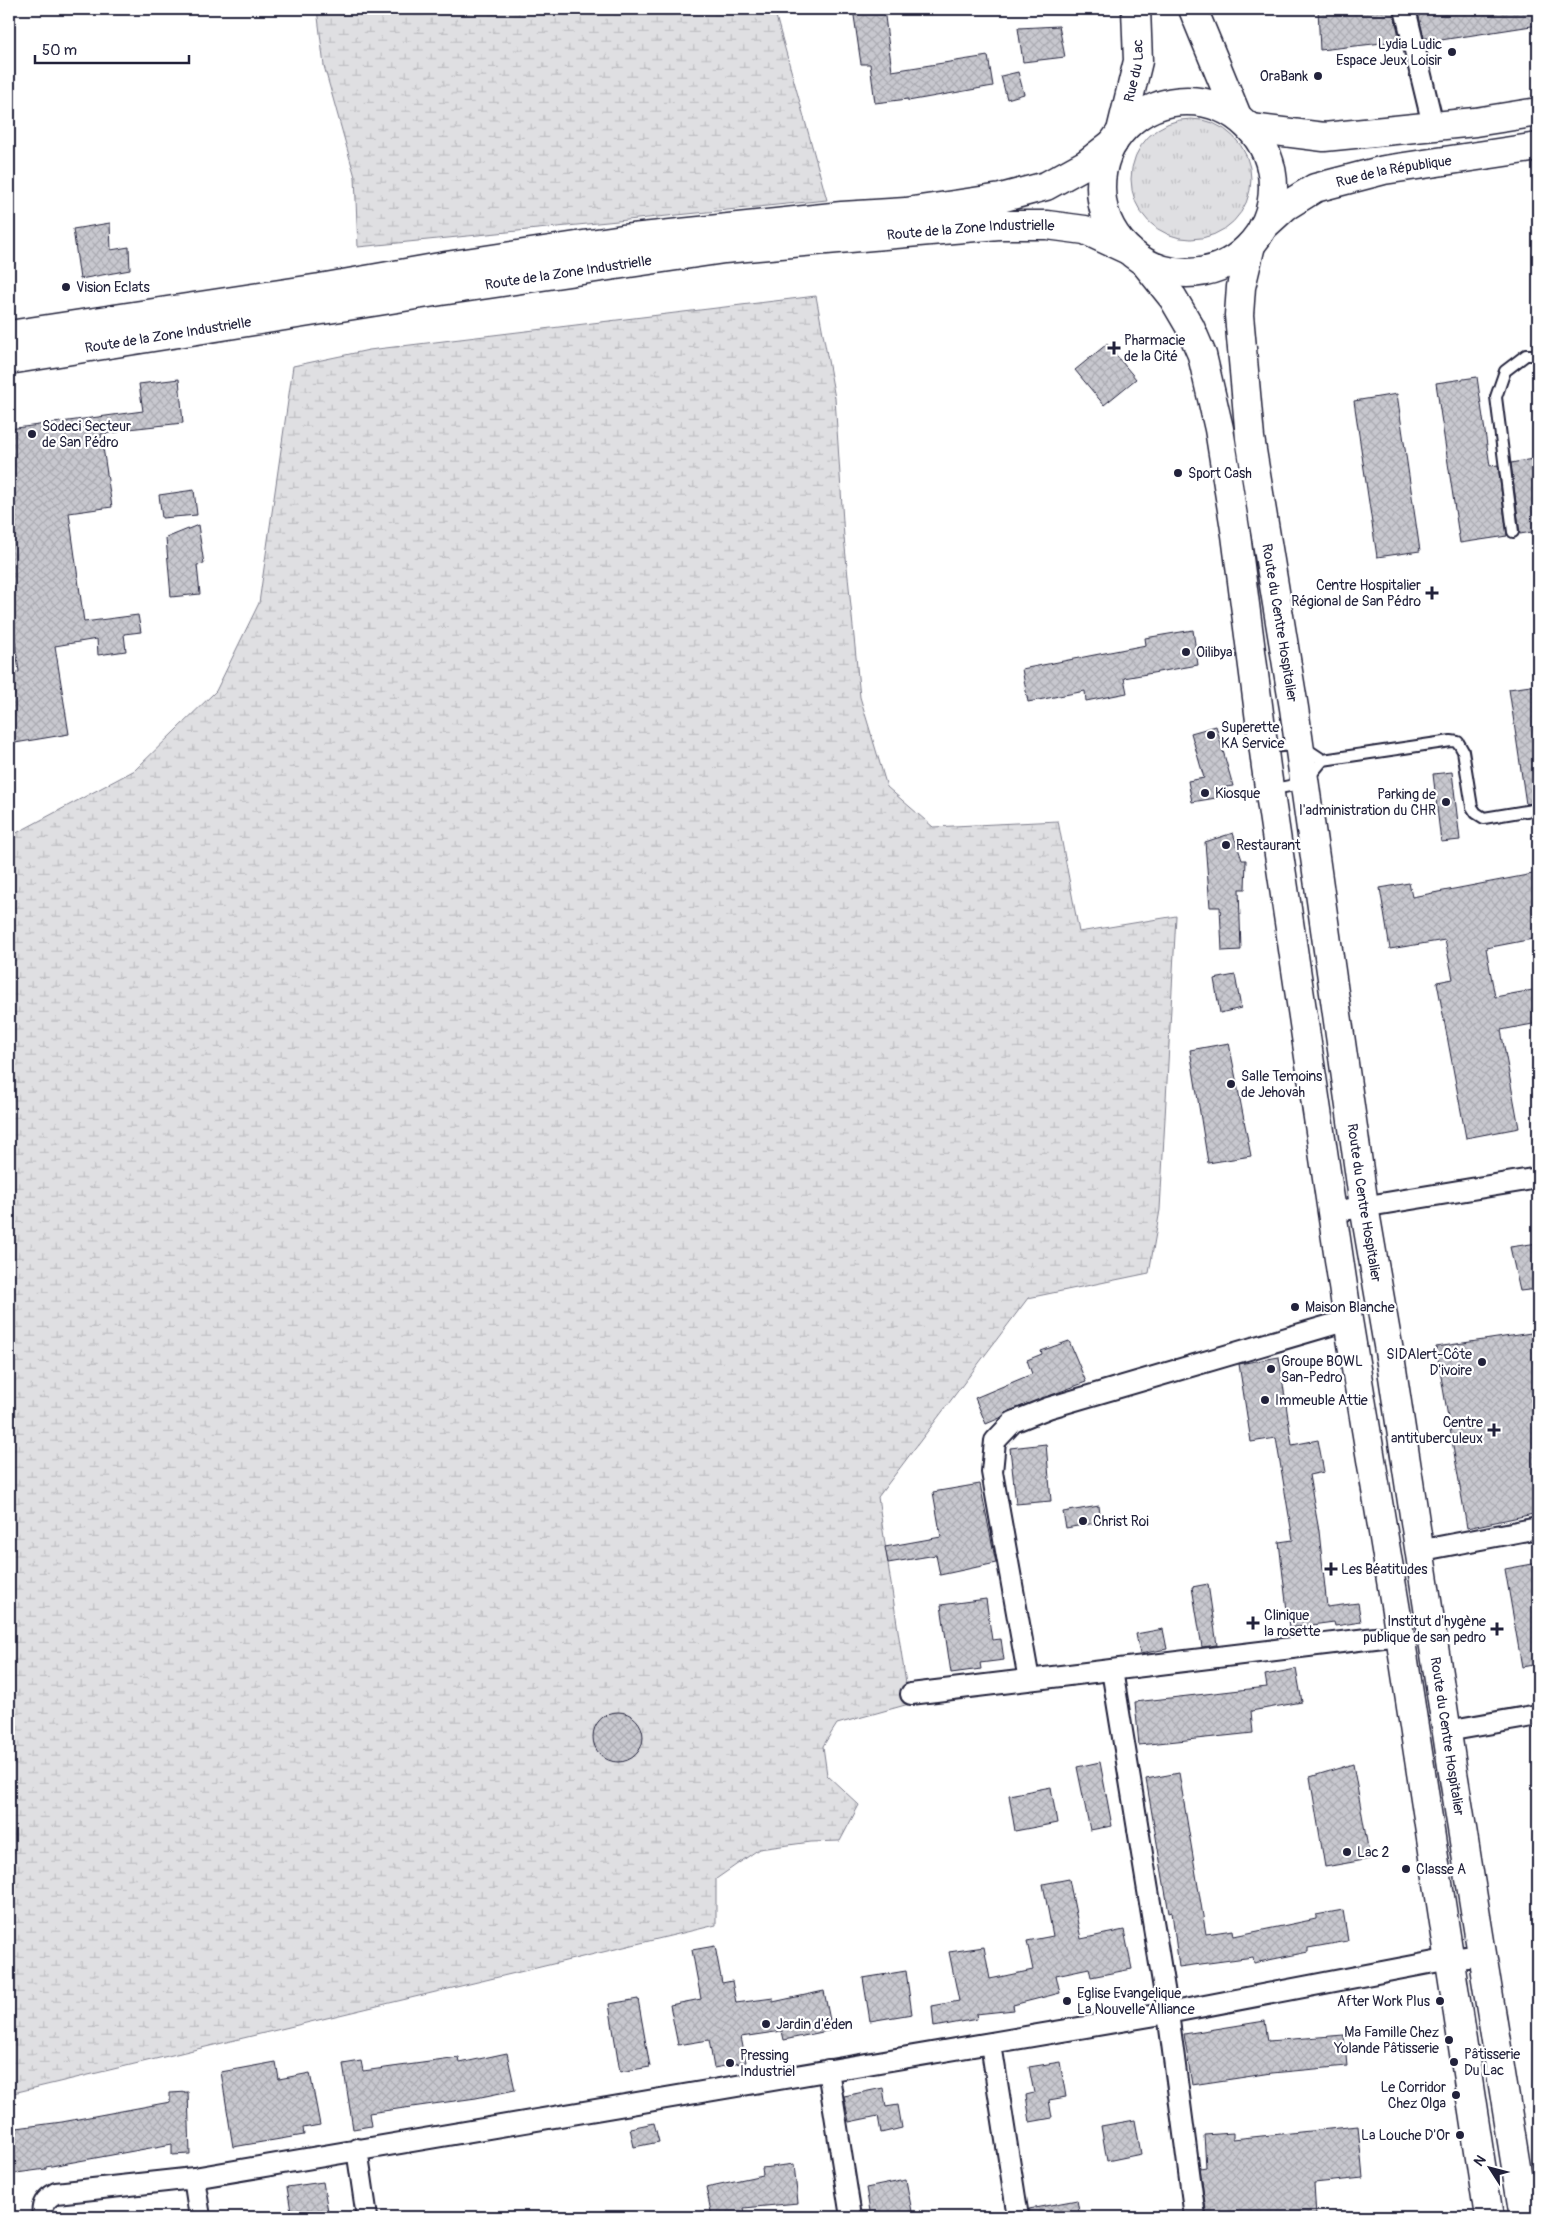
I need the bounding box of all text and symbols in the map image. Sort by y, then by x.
scale bar [35,32,189,64]
place label: Lydia Ludic Espace Jeux Loisir [1336,36,1442,69]
street label: Rue du Lac [1120,39,1147,104]
text: 50 m [42,41,77,60]
marker: Lydia Ludic Espace Jeux Loisir [1446,46,1458,58]
place label: OraBank [1260,68,1308,85]
marker: OraBank [1312,70,1324,82]
street label: Rue de la République [1334,152,1453,191]
street label: Route de la Zone Industrielle [886,217,1056,244]
street label: Route de la Zone Industrielle [484,252,653,293]
place label: Vision Eclats [76,279,150,296]
marker: Vision Eclats [60,281,72,293]
street label: Route de la Zone Industrielle [84,313,253,357]
place label: Pharmacie de la Cité [1124,332,1185,365]
marker: Pharmacie de la Cité [1108,342,1120,354]
place label: Sodeci Secteur de San Pédro [42,418,131,451]
marker: Sodeci Secteur de San Pédro [26,428,38,440]
place label: Sport Cash [1188,465,1252,482]
marker: Sport Cash [1172,467,1184,479]
street label: Route du Centre Hospitalier [1258,542,1301,703]
place label: Centre Hospitalier Régional de San Pédro [1291,577,1421,610]
marker: Centre Hospitalier Régional de San Pédro [1425,586,1439,600]
place label: Oilibya [1196,644,1233,661]
marker: Oilibya [1180,646,1192,658]
place label: Superette KA Service [1221,719,1285,752]
marker: Superette KA Service [1205,729,1217,741]
place label: Kiosque [1215,785,1260,802]
place label: Parking de l'administration du CHR [1299,786,1436,819]
marker: Kiosque [1199,787,1211,799]
marker: Parking de l'administration du CHR [1440,796,1452,808]
place label: Restaurant [1236,837,1301,854]
marker: Restaurant [1220,839,1232,851]
place label: Salle Temoins de Jehovah [1241,1068,1323,1101]
marker: Salle Temoins de Jehovah [1225,1078,1237,1090]
street label: Route du Centre Hospitalier [1343,1122,1385,1283]
place label: Maison Blanche [1305,1299,1395,1316]
marker: Maison Blanche [1289,1301,1301,1313]
place label: SIDAlert-Côte D'ivoire [1386,1346,1472,1379]
place label: Groupe BOWL San-Pedro [1281,1353,1363,1386]
marker: SIDAlert-Côte D'ivoire [1476,1356,1488,1368]
marker: Groupe BOWL San-Pedro [1265,1363,1277,1375]
place label: Immeuble Attie [1275,1392,1368,1409]
marker: Immeuble Attie [1259,1394,1271,1406]
place label: Centre antituberculeux [1391,1414,1483,1447]
marker: Centre antituberculeux [1487,1423,1501,1437]
place label: Christ Roi [1093,1513,1149,1530]
marker: Christ Roi [1077,1515,1089,1527]
place label: Les Béatitudes [1341,1561,1428,1578]
marker: Les Béatitudes [1325,1563,1337,1575]
place label: Clinique la rosette [1264,1607,1321,1640]
place label: Institut d'hygène publique de san pedro [1363,1613,1486,1646]
marker: Clinique la rosette [1246,1616,1260,1630]
marker: Institut d'hygène publique de san pedro [1490,1622,1504,1636]
street label: Route du Centre Hospitalier [1427,1656,1468,1817]
place label: Lac 2 [1357,1844,1390,1861]
marker: Lac 2 [1341,1846,1353,1858]
place label: Classe A [1416,1861,1466,1878]
marker: Classe A [1400,1863,1412,1875]
place label: Eglise Evangelique La Nouvelle Alliance [1077,1985,1195,2018]
place label: After Work Plus [1337,1993,1431,2010]
marker: Eglise Evangelique La Nouvelle Alliance [1061,1995,1073,2007]
marker: After Work Plus [1434,1995,1446,2007]
place label: Jardin d'éden [776,2016,853,2033]
marker: Jardin d'éden [760,2018,772,2030]
place label: Ma Famille Chez Yolande Pâtisserie [1333,2024,1439,2057]
marker: Ma Famille Chez Yolande Pâtisserie [1443,2034,1455,2046]
place label: Pâtisserie Du Lac [1464,2046,1520,2079]
place label: Pressing Industriel [740,2047,795,2080]
marker: Pâtisserie Du Lac [1448,2056,1460,2068]
marker: Pressing Industriel [724,2057,736,2069]
place label: Le Corridor Chez Olga [1380,2079,1446,2112]
marker: Le Corridor Chez Olga [1450,2089,1462,2101]
place label: La Louche D'Or [1361,2127,1450,2144]
marker: La Louche D'Or [1454,2129,1466,2141]
north arrow [1464,2144,1514,2194]
text: N [1470,2152,1490,2169]

